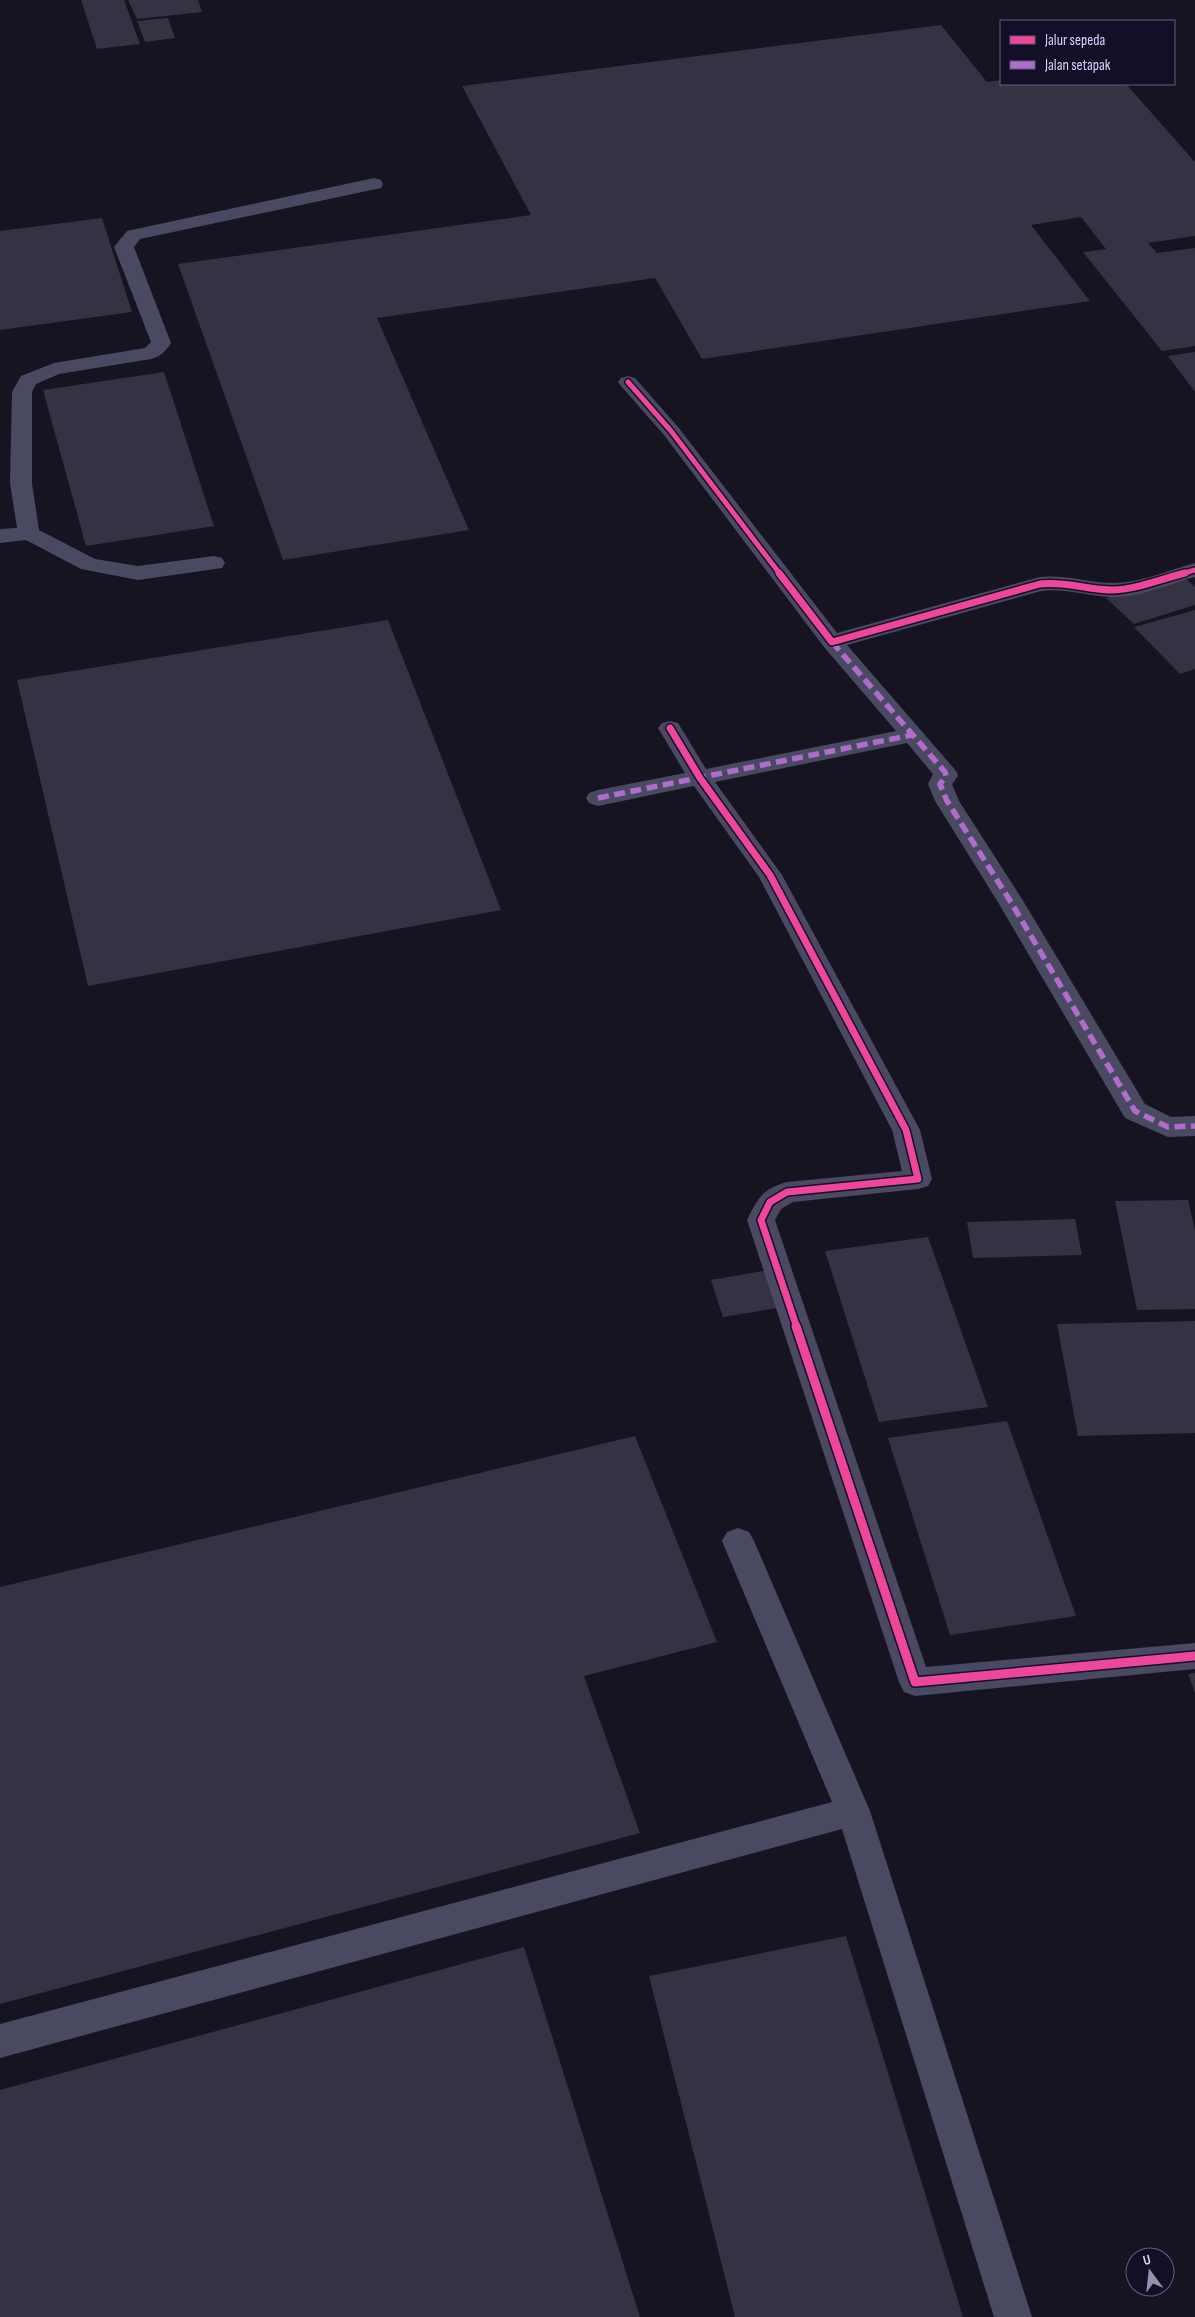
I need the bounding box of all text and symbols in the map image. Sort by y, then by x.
legend [1000,20,1175,85]
text: Jalur sepeda [1044,31,1106,50]
text: Jalan setapak [1044,56,1111,75]
north arrow [1125,2247,1175,2297]
text: U [1141,2251,1152,2269]

